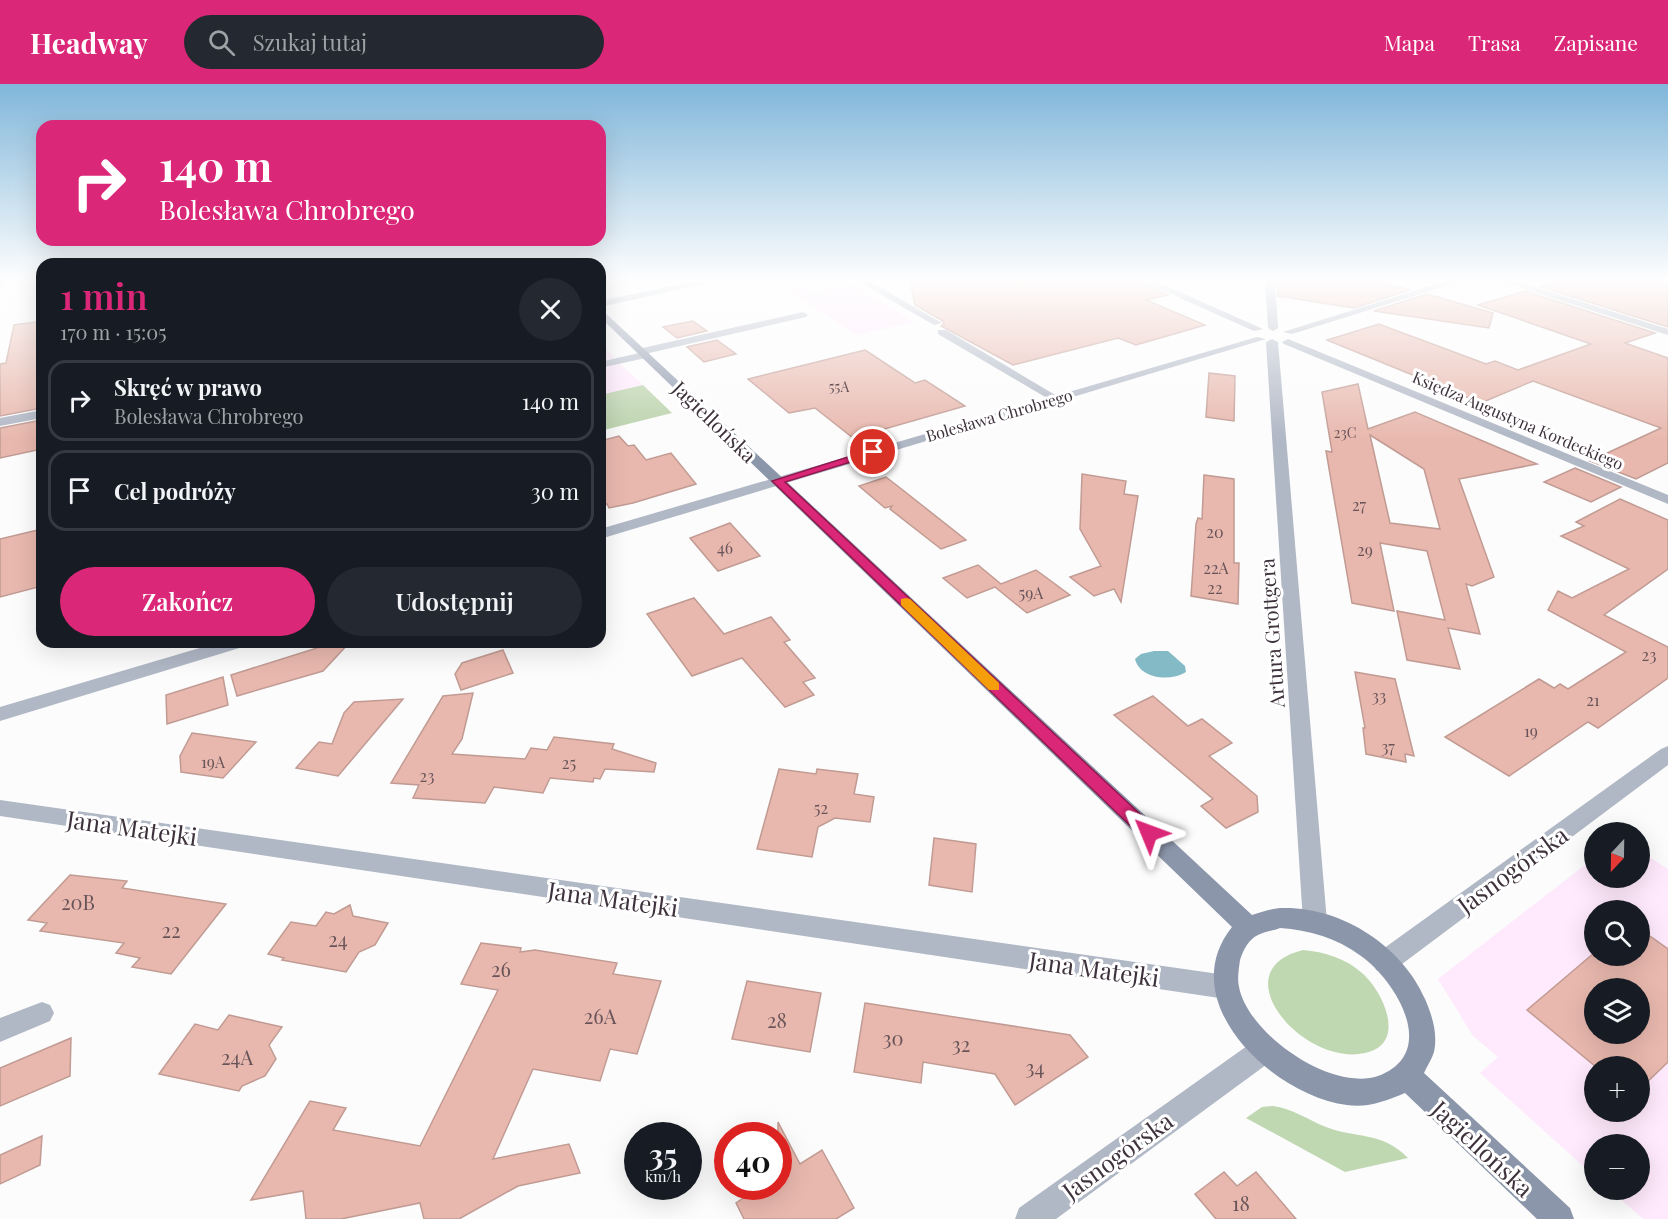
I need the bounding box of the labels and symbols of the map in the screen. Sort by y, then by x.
street label: Księdza Augustyna Kordeckiego [1409,366,1627,474]
street label: Jagiellońska [667,374,763,468]
house number: 55A [829,377,849,396]
street label: Bolesława Chrobrego [923,384,1075,446]
house number: 23C [1334,423,1356,442]
pin [847,426,898,477]
house number: 27 [1352,494,1367,515]
house number: 20 [1206,521,1224,542]
house number: 46 [717,537,733,558]
house number: 29 [1357,539,1373,560]
house number: 22A [1203,557,1230,578]
street label: Artura Grottgera [1252,557,1290,710]
house number: 22 [1207,577,1223,598]
house number: 59A [1019,582,1044,603]
house number: 23 [1642,644,1656,665]
house number: 33 [1372,685,1386,706]
house number: 21 [1586,689,1600,710]
house number: 19 [1524,720,1538,741]
house number: 37 [1381,736,1395,757]
house number: 19A [201,751,226,772]
house number: 25 [562,752,576,773]
house number: 23 [420,765,434,786]
house number: 52 [814,797,828,818]
position arrow [1117,801,1181,865]
street label: Jana Matejki [64,802,199,852]
street label: Jasnogórska [1449,818,1574,921]
north arrow [1584,822,1650,888]
street label: Jana Matejki [545,873,680,923]
house number: 20B [61,888,95,915]
house number: 22 [161,916,181,943]
house number: 24 [328,925,348,952]
street label: Jana Matejki [1026,943,1161,993]
house number: 26 [491,955,511,982]
house number: 26A [584,1002,617,1029]
house number: 28 [767,1006,787,1033]
house number: 30 [882,1024,904,1051]
house number: 32 [952,1030,970,1057]
house number: 24A [221,1043,253,1070]
house number: 34 [1026,1053,1045,1080]
street label: Jagiellońska [1425,1092,1541,1203]
street label: Jasnogórska [1054,1104,1179,1207]
speed limit sign: 40 [714,1122,792,1200]
house number: 18 [1232,1189,1250,1216]

